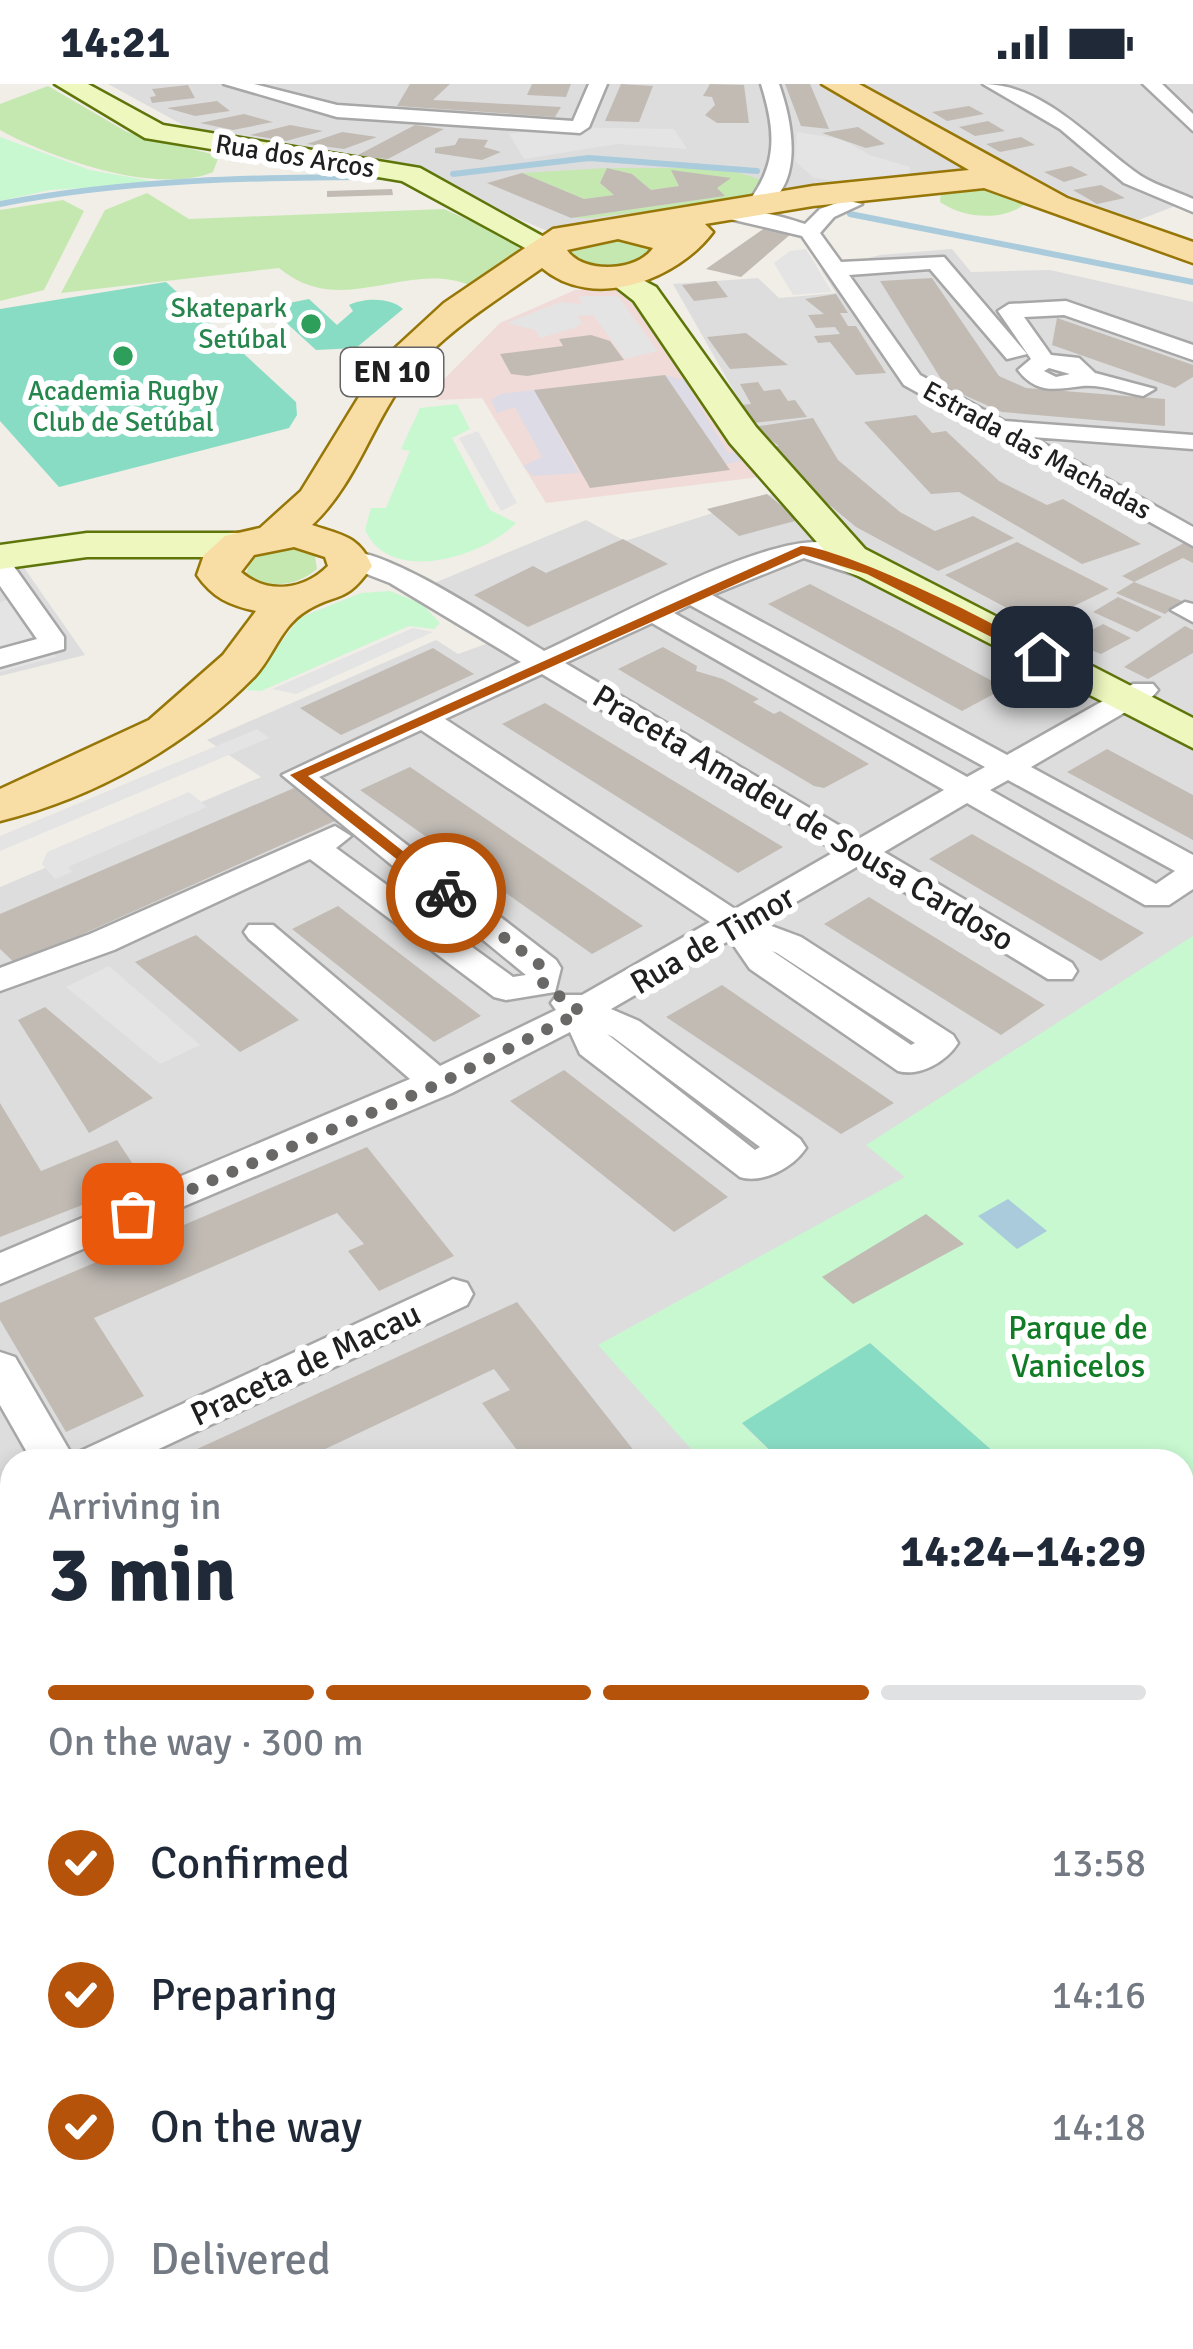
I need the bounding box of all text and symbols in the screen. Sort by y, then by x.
text: 14:21 [60,15,170,70]
street label: Rua dos Arcos [213,128,377,185]
place label: Skatepark Setúbal [171,292,287,356]
marker: Skatepark Setúbal [298,311,324,337]
marker: Academia Rugby Club de Setúbal [110,343,136,369]
road number: EN 10 [341,348,443,396]
street label: Estrada das Machadas [917,374,1157,527]
place label: Academia Rugby Club de Setúbal [28,375,219,439]
pin [991,606,1093,708]
icon: home [1009,624,1075,690]
street label: Praceta Amadeu de Sousa Cardoso [585,676,1021,961]
courier [386,833,506,953]
icon: bike [413,860,479,926]
street label: Rua de Timor [623,877,802,1004]
pin [82,1163,184,1265]
icon: bag [100,1181,166,1247]
street label: Praceta de Macau [184,1293,427,1436]
park label: Parque de Vanicelos [1008,1308,1148,1387]
text: Arriving in [48,1482,222,1530]
text: 14:24–14:29 [900,1524,1146,1579]
text: 3 min [48,1527,236,1623]
text: On the way · 300 m [48,1718,364,1766]
icon: check [48,1830,114,1896]
text: Confirmed [150,1836,350,1891]
text: 13:58 [1051,1839,1146,1887]
icon: check [48,1962,114,2028]
text: Preparing [150,1968,338,2023]
text: 14:16 [1051,1971,1146,2019]
icon: check [48,2094,114,2160]
text: On the way [150,2100,362,2155]
text: 14:18 [1051,2103,1146,2151]
text: Delivered [150,2232,331,2287]

